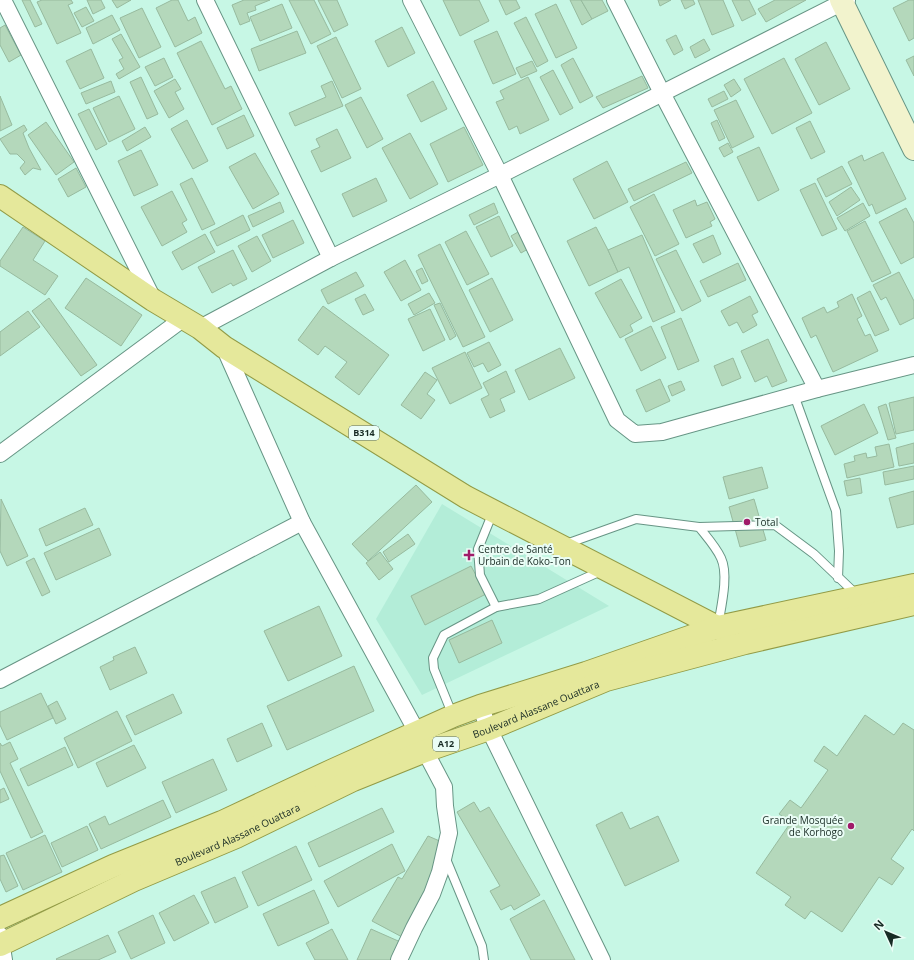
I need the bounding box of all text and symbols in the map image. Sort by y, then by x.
road number: B314 [349,426,379,440]
place label: Total [755,515,778,529]
marker: Total [742,517,752,527]
place label: Centre de Santé Urbain de Koko-Ton [478,542,571,568]
marker: Centre de Santé Urbain de Koko-Ton [463,549,475,561]
street label: Boulevard Alassane Ouattara [471,677,601,741]
road number: A12 [433,737,459,751]
street label: Boulevard Alassane Ouattara [173,800,302,869]
place label: Grande Mosquée de Korhogo [762,813,843,839]
marker: Grande Mosquée de Korhogo [846,821,856,831]
north arrow [866,912,906,952]
text: N [870,916,887,933]

